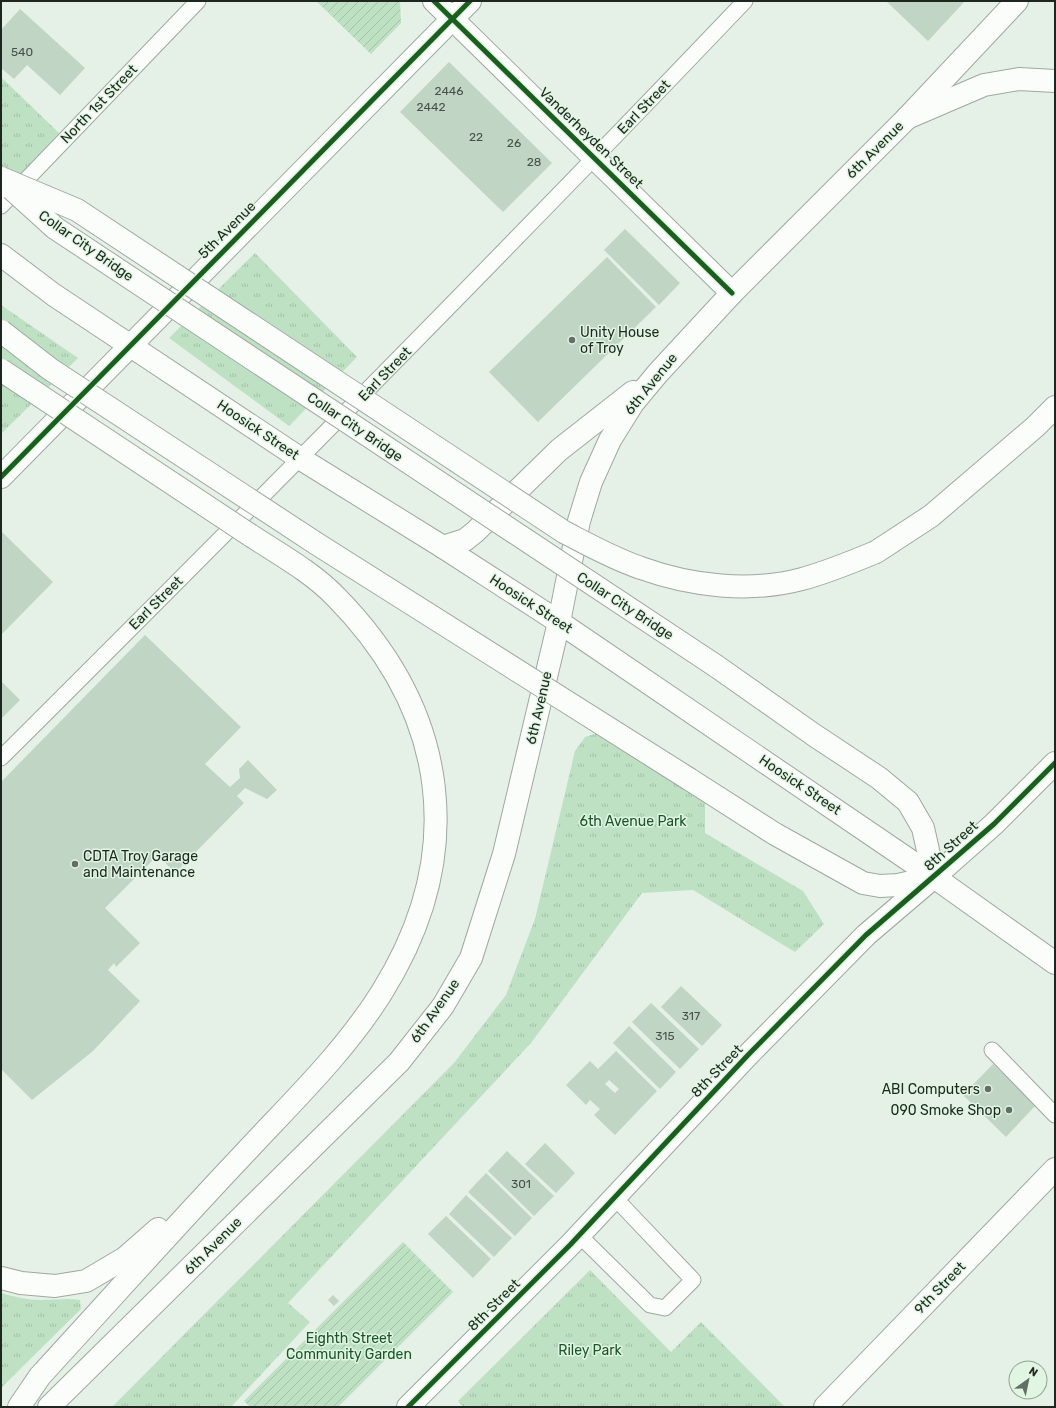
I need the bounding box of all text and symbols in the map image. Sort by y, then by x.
house number: 540 [11,45,33,59]
street label: North 1st Street [57,61,141,147]
street label: Earl Street [614,76,674,138]
house number: 2446 [434,84,464,98]
street label: Vanderheyden Street [535,84,647,192]
house number: 2442 [417,100,445,114]
street label: 6th Avenue [843,118,907,182]
house number: 22 [469,130,483,144]
house number: 26 [507,136,521,150]
house number: 28 [527,155,541,169]
street label: 5th Avenue [195,198,259,262]
street label: Collar City Bridge [35,207,137,285]
place label: Unity House of Troy [580,324,660,357]
marker: Unity House of Troy [567,335,577,345]
street label: Earl Street [355,343,415,405]
street label: 6th Avenue [621,350,681,418]
street label: Collar City Bridge [304,389,406,465]
street label: Hoosick Street [214,396,303,464]
street label: Collar City Bridge [573,568,677,644]
street label: Hoosick Street [486,571,576,637]
street label: Earl Street [126,572,187,633]
street label: 6th Avenue [522,670,556,746]
street label: Hoosick Street [756,751,845,819]
park label: 6th Avenue Park [579,813,687,830]
street label: 8th Street [920,817,982,875]
place label: CDTA Troy Garage and Maintenance [83,848,198,881]
marker: CDTA Troy Garage and Maintenance [70,859,80,869]
street label: 6th Avenue [407,975,463,1046]
house number: 317 [682,1009,700,1023]
house number: 315 [655,1029,675,1043]
street label: 8th Street [688,1041,747,1101]
place label: ABI Computers [882,1081,980,1098]
marker: ABI Computers [983,1084,993,1094]
place label: 090 Smoke Shop [891,1102,1001,1119]
marker: 090 Smoke Shop [1004,1105,1014,1115]
house number: 301 [511,1177,531,1191]
street label: 6th Avenue [181,1214,245,1278]
street label: 9th Street [911,1258,969,1318]
street label: 8th Street [464,1275,524,1335]
park label: Eighth Street Community Garden [286,1330,412,1363]
park label: Riley Park [558,1342,622,1359]
north arrow [1008,1360,1048,1400]
text: N [1026,1364,1040,1380]

